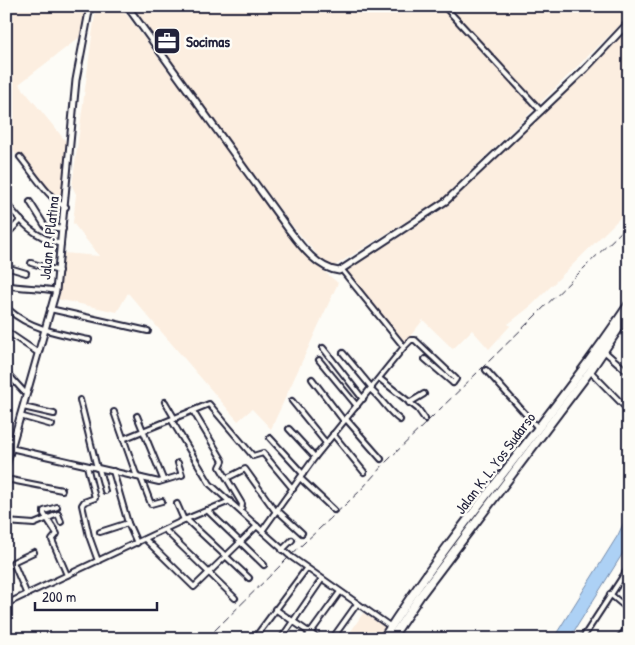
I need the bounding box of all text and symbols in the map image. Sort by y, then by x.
office icon: Socimas [152,26,182,56]
place label: Socimas [186,31,230,52]
street label: Jalan P. Platina [34,195,64,281]
street label: Jalan K. L. Yos Sudarso [450,408,540,518]
scale bar [35,580,158,612]
text: 200 m [42,586,76,607]

